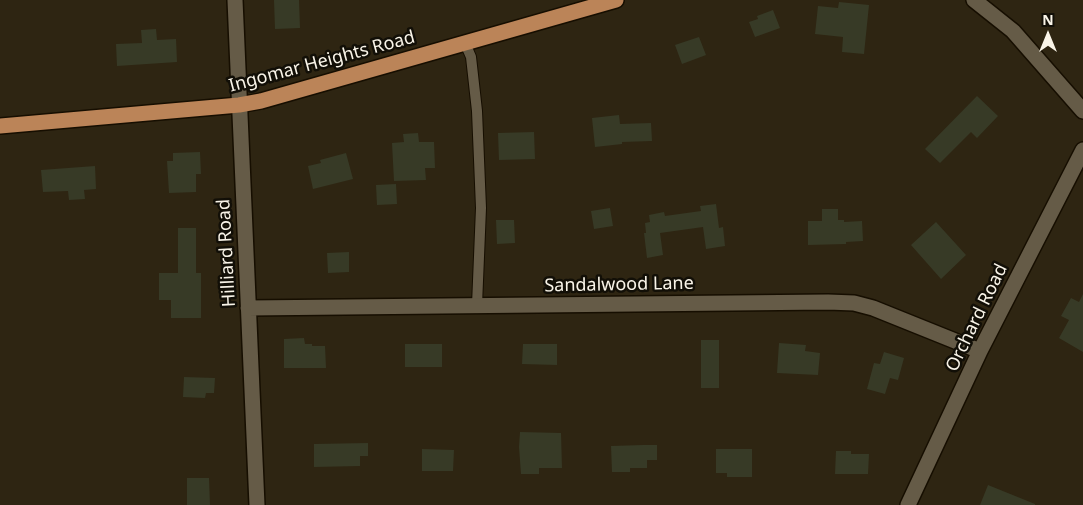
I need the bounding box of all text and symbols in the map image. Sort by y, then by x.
north arrow [1023,10,1073,60]
text: N [1042,10,1054,29]
street label: Ingomar Heights Road [227,27,417,97]
street label: Hilliard Road [213,198,241,308]
street label: Orchard Road [942,261,1012,375]
street label: Sandalwood Lane [544,273,694,297]

